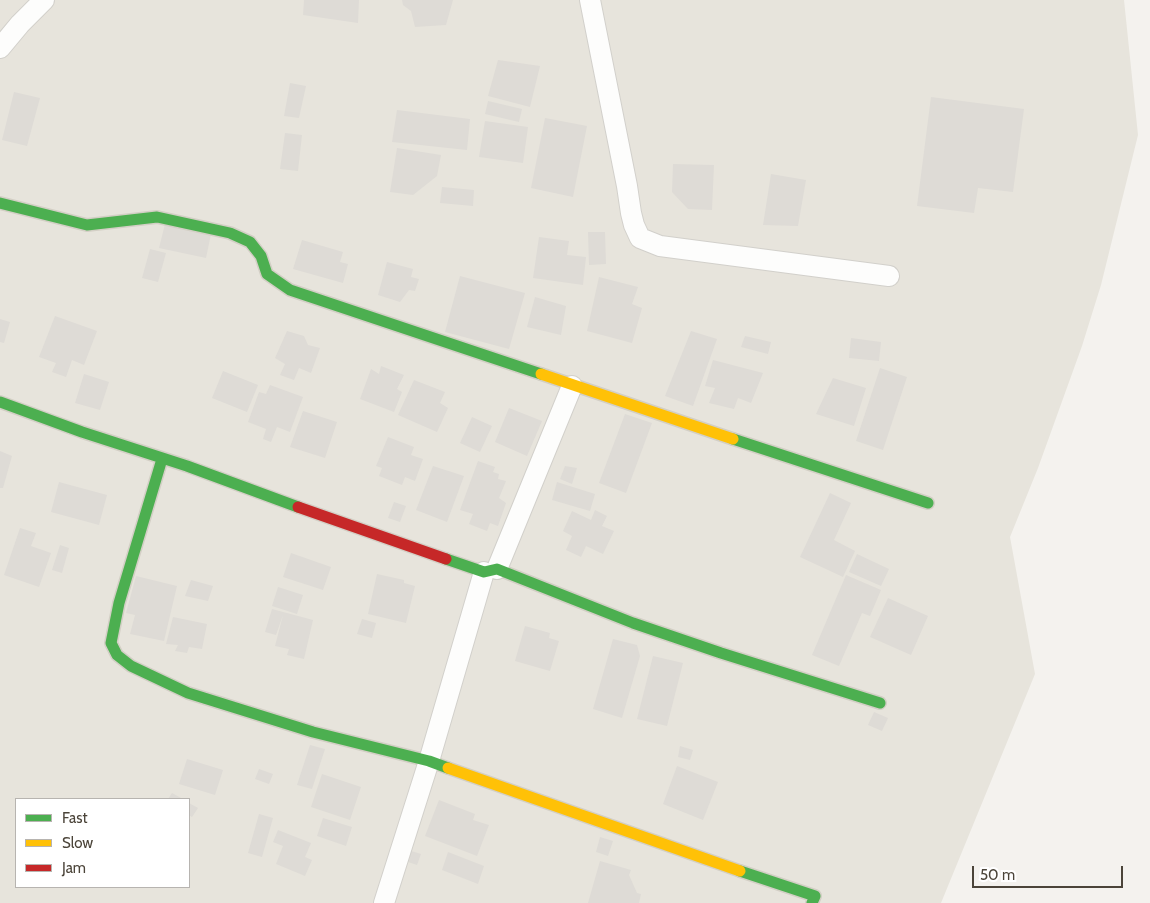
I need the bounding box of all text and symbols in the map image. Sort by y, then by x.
legend [15,798,190,888]
text: Fast [62,809,87,827]
text: Slow [62,834,93,852]
scale bar [975,856,1126,888]
text: Jam [62,859,86,877]
text: 50 m [980,866,1015,884]

